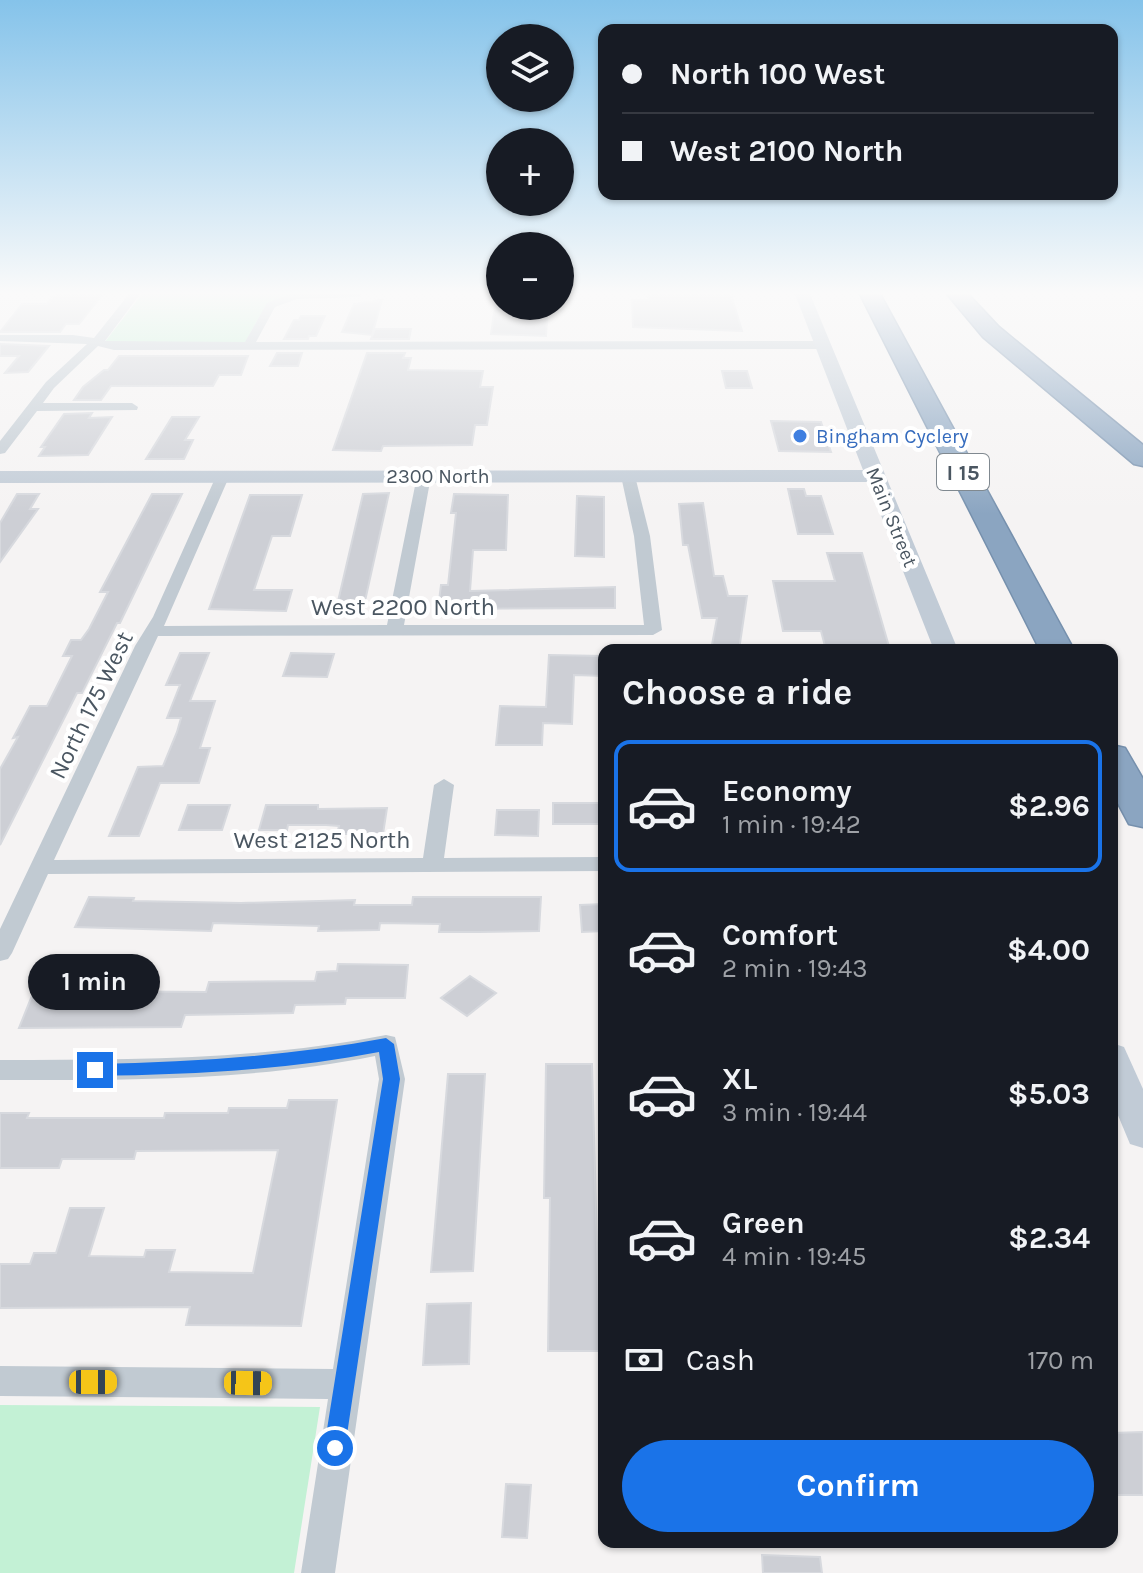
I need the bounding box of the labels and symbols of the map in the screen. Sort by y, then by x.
place label: Bingham Cyclery [816,425,969,448]
marker: Bingham Cyclery [791,427,809,445]
road number: I 15 [937,454,989,490]
street label: Main Street [861,464,922,571]
street label: 2300 North [386,465,490,488]
street label: West 2200 North [311,593,495,621]
street label: North 175 West [43,627,139,783]
street label: West 2125 North [233,826,411,854]
callout: 1 min [29,954,161,1010]
route end [77,1052,113,1088]
car [69,1370,117,1394]
car [224,1371,272,1395]
route start [317,1430,353,1466]

